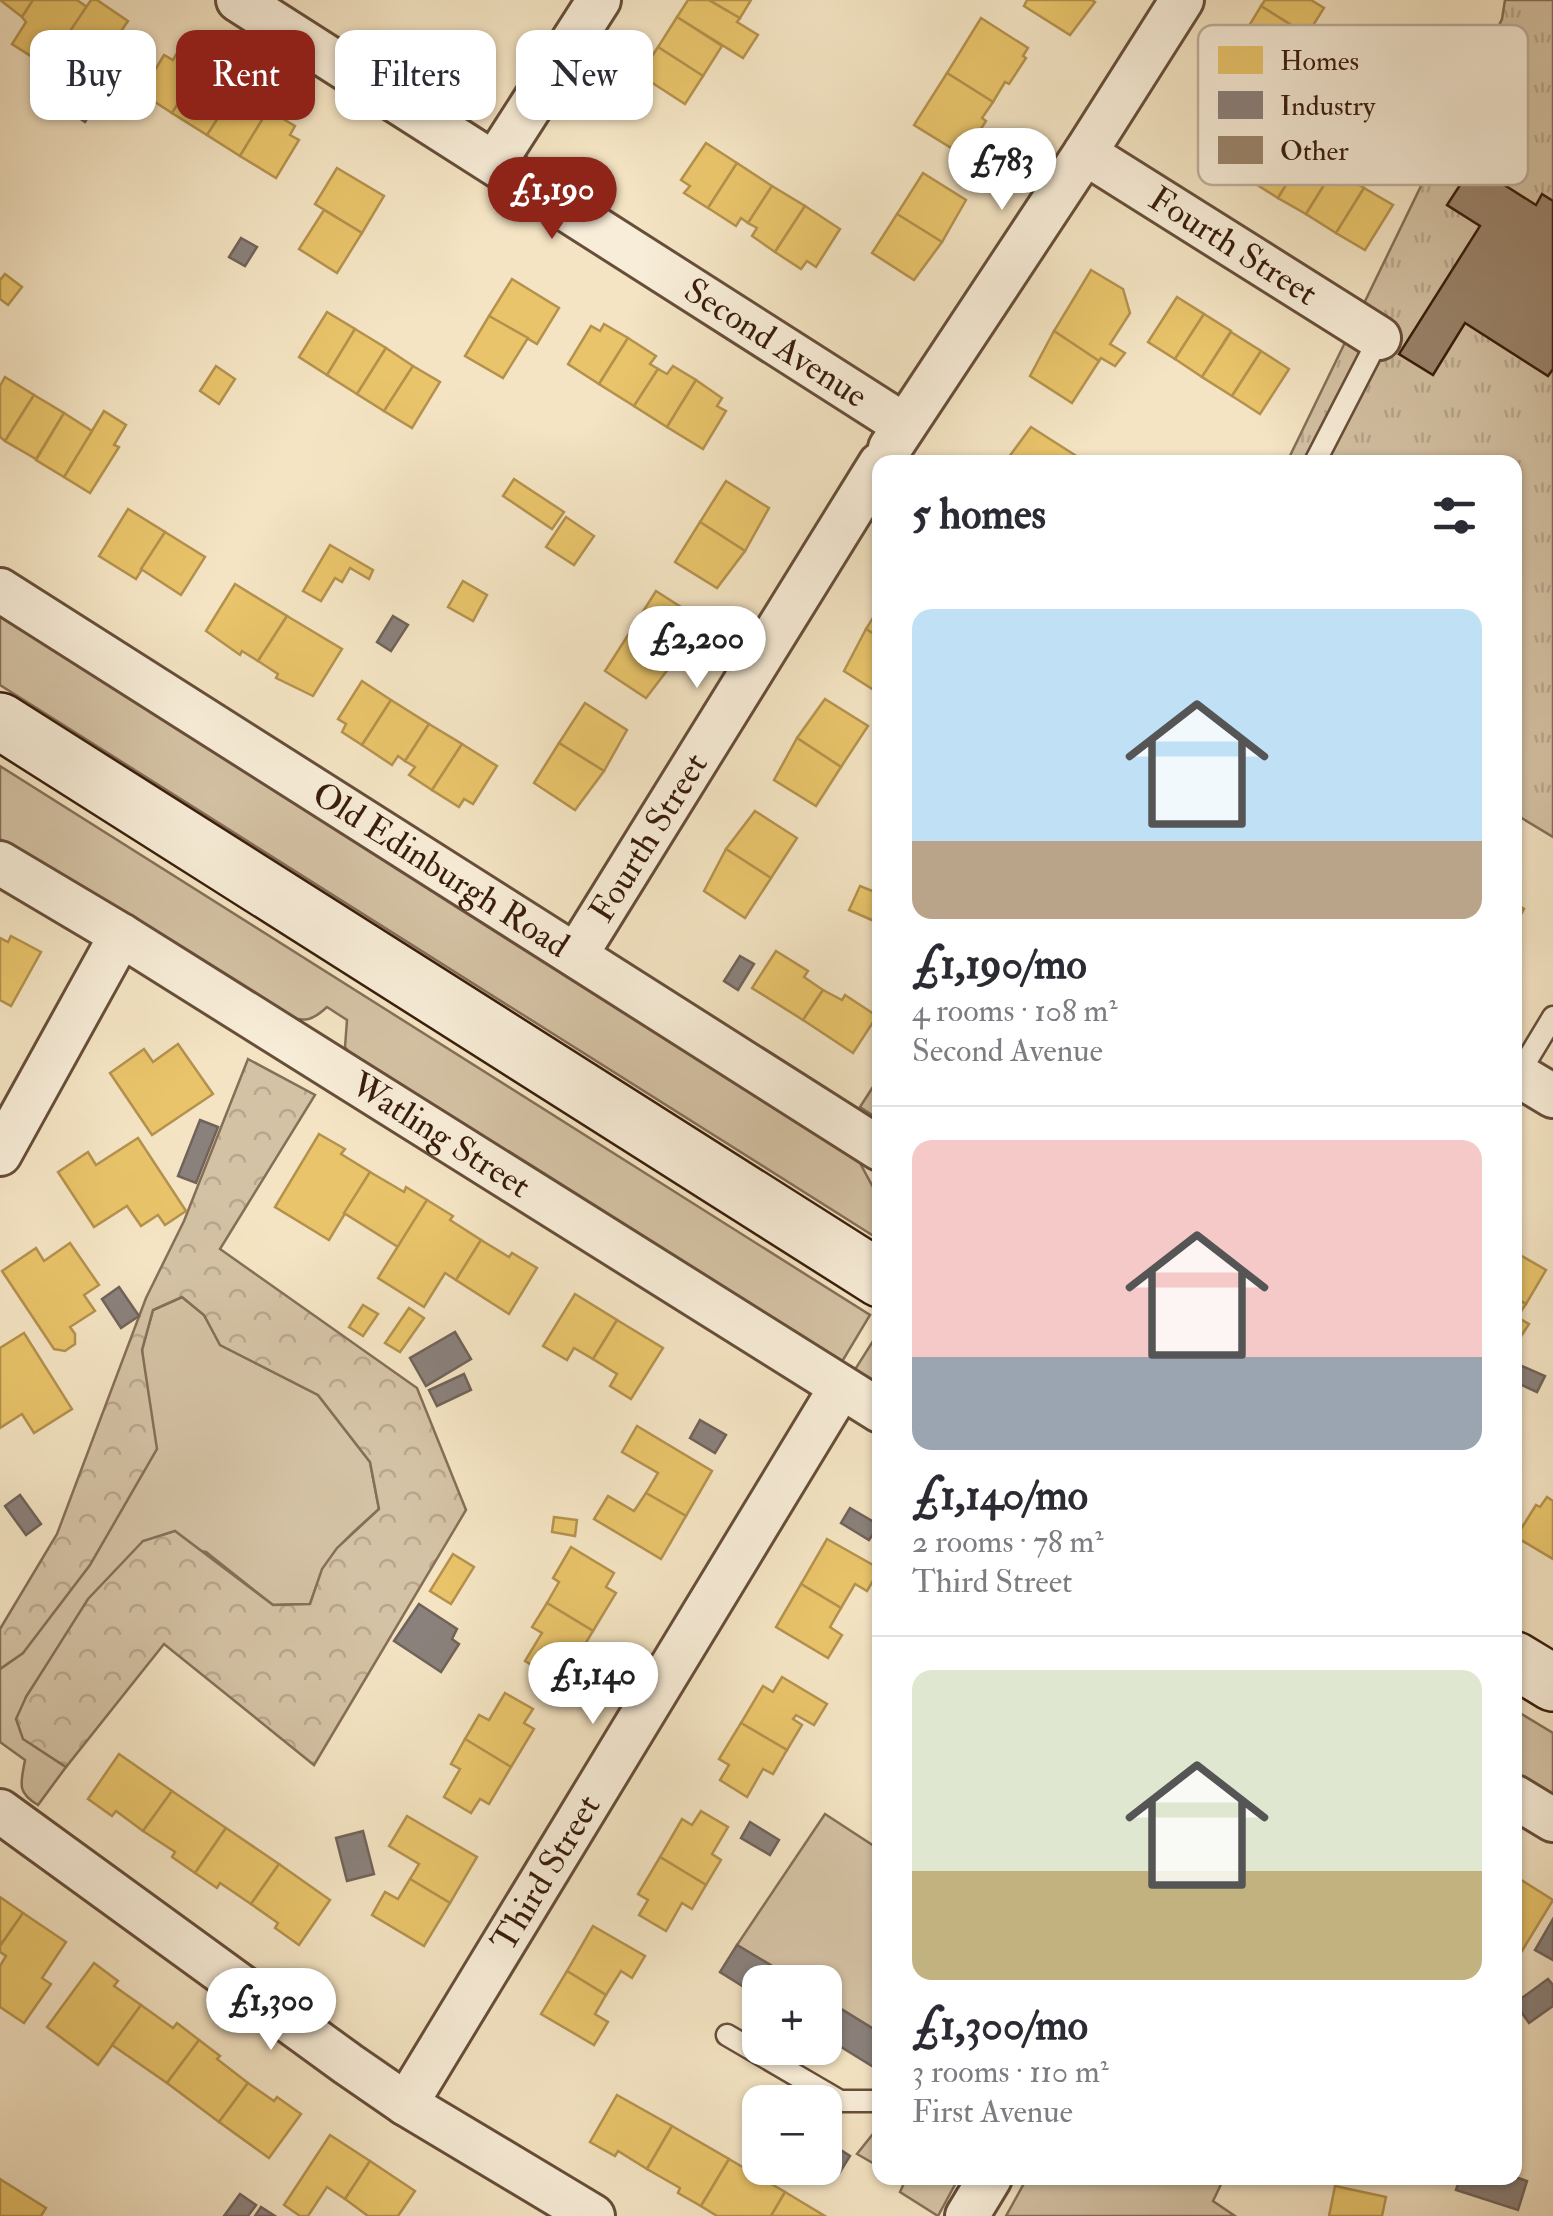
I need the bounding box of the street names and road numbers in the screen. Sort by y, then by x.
street label: Fourth Street [1141,177,1326,316]
street label: Second Avenue [676,268,876,418]
street label: Fourth Street [580,745,718,930]
street label: Old Edinburgh Road [304,772,577,968]
street label: Watling Street [342,1062,539,1208]
street label: Third Street [482,1787,610,1960]

